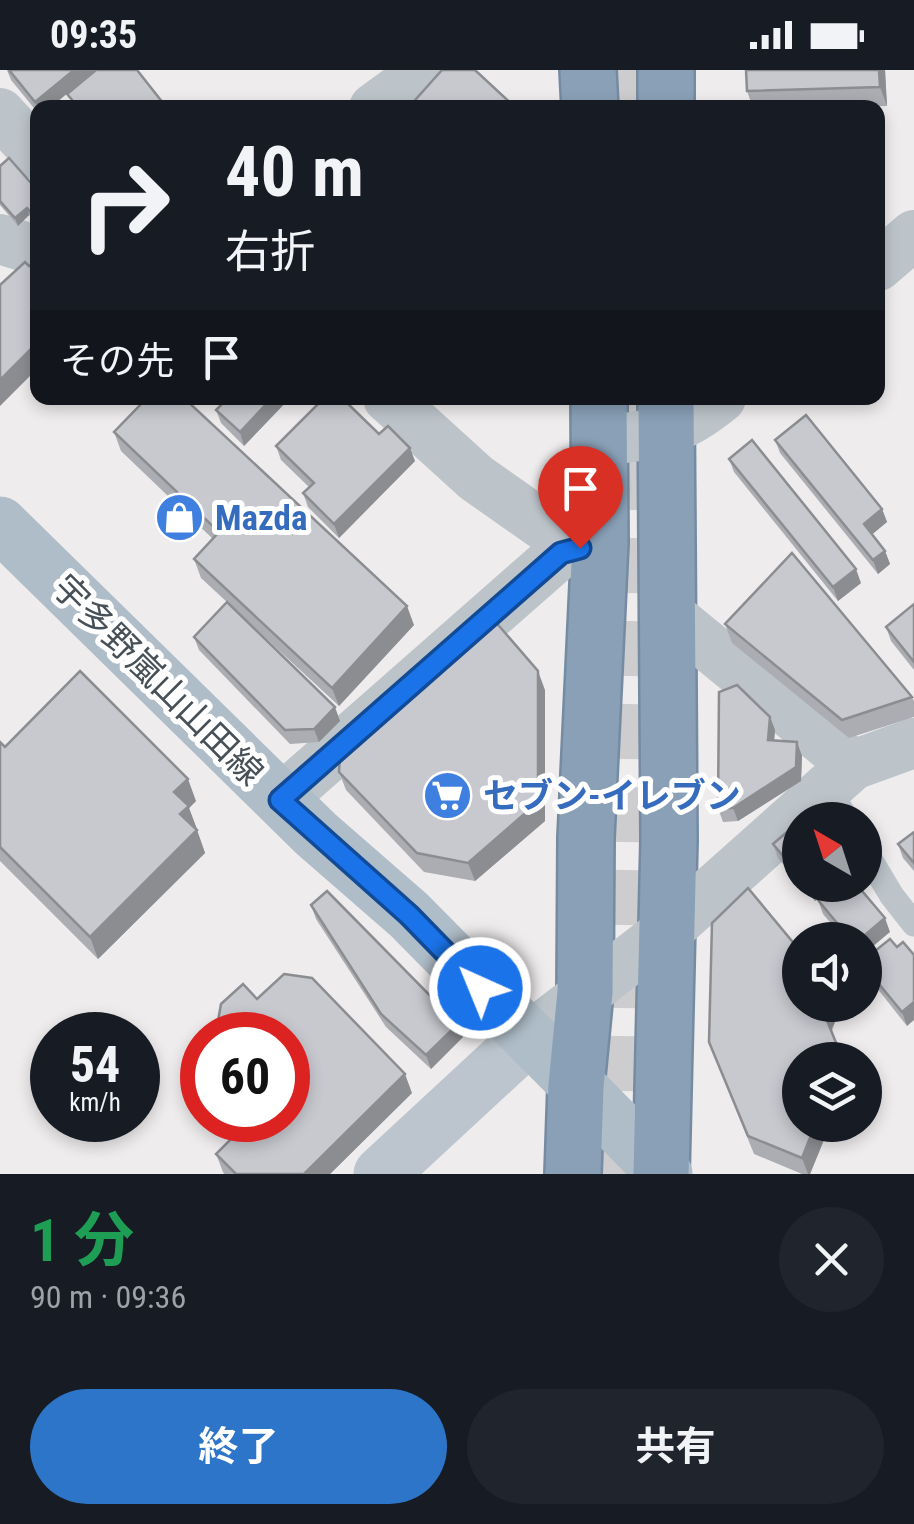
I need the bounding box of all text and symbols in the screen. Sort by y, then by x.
text: 09:35 [50,13,137,57]
text: 40 m [225,131,364,213]
icon: right [60,140,190,270]
text: 右折 [225,225,315,278]
icon: arrive [194,330,249,385]
text: その先 [60,339,174,383]
pin [538,446,623,549]
icon: arrive [553,461,608,516]
shop icon: Mazda [154,492,206,544]
place label: Mazda [215,498,307,539]
street label: 宇多野嵐山山田線 [44,567,271,794]
supermarket icon: セブン-イレブン [422,770,474,822]
place label: セブン-イレブン [483,776,741,817]
north arrow [782,802,882,902]
map controls [782,802,882,1142]
button: sound [782,922,882,1022]
position arrow [428,936,532,1040]
speed limit sign: 60 [180,1012,310,1142]
text: 54 [70,1036,120,1094]
button: layers [782,1042,882,1142]
text: km/h [69,1088,121,1117]
text: 1 分 [30,1205,134,1276]
button: close [779,1207,884,1312]
text: 90 m · 09:36 [30,1278,186,1316]
button: 終了 [30,1389,447,1504]
button: 共有 [467,1389,884,1504]

